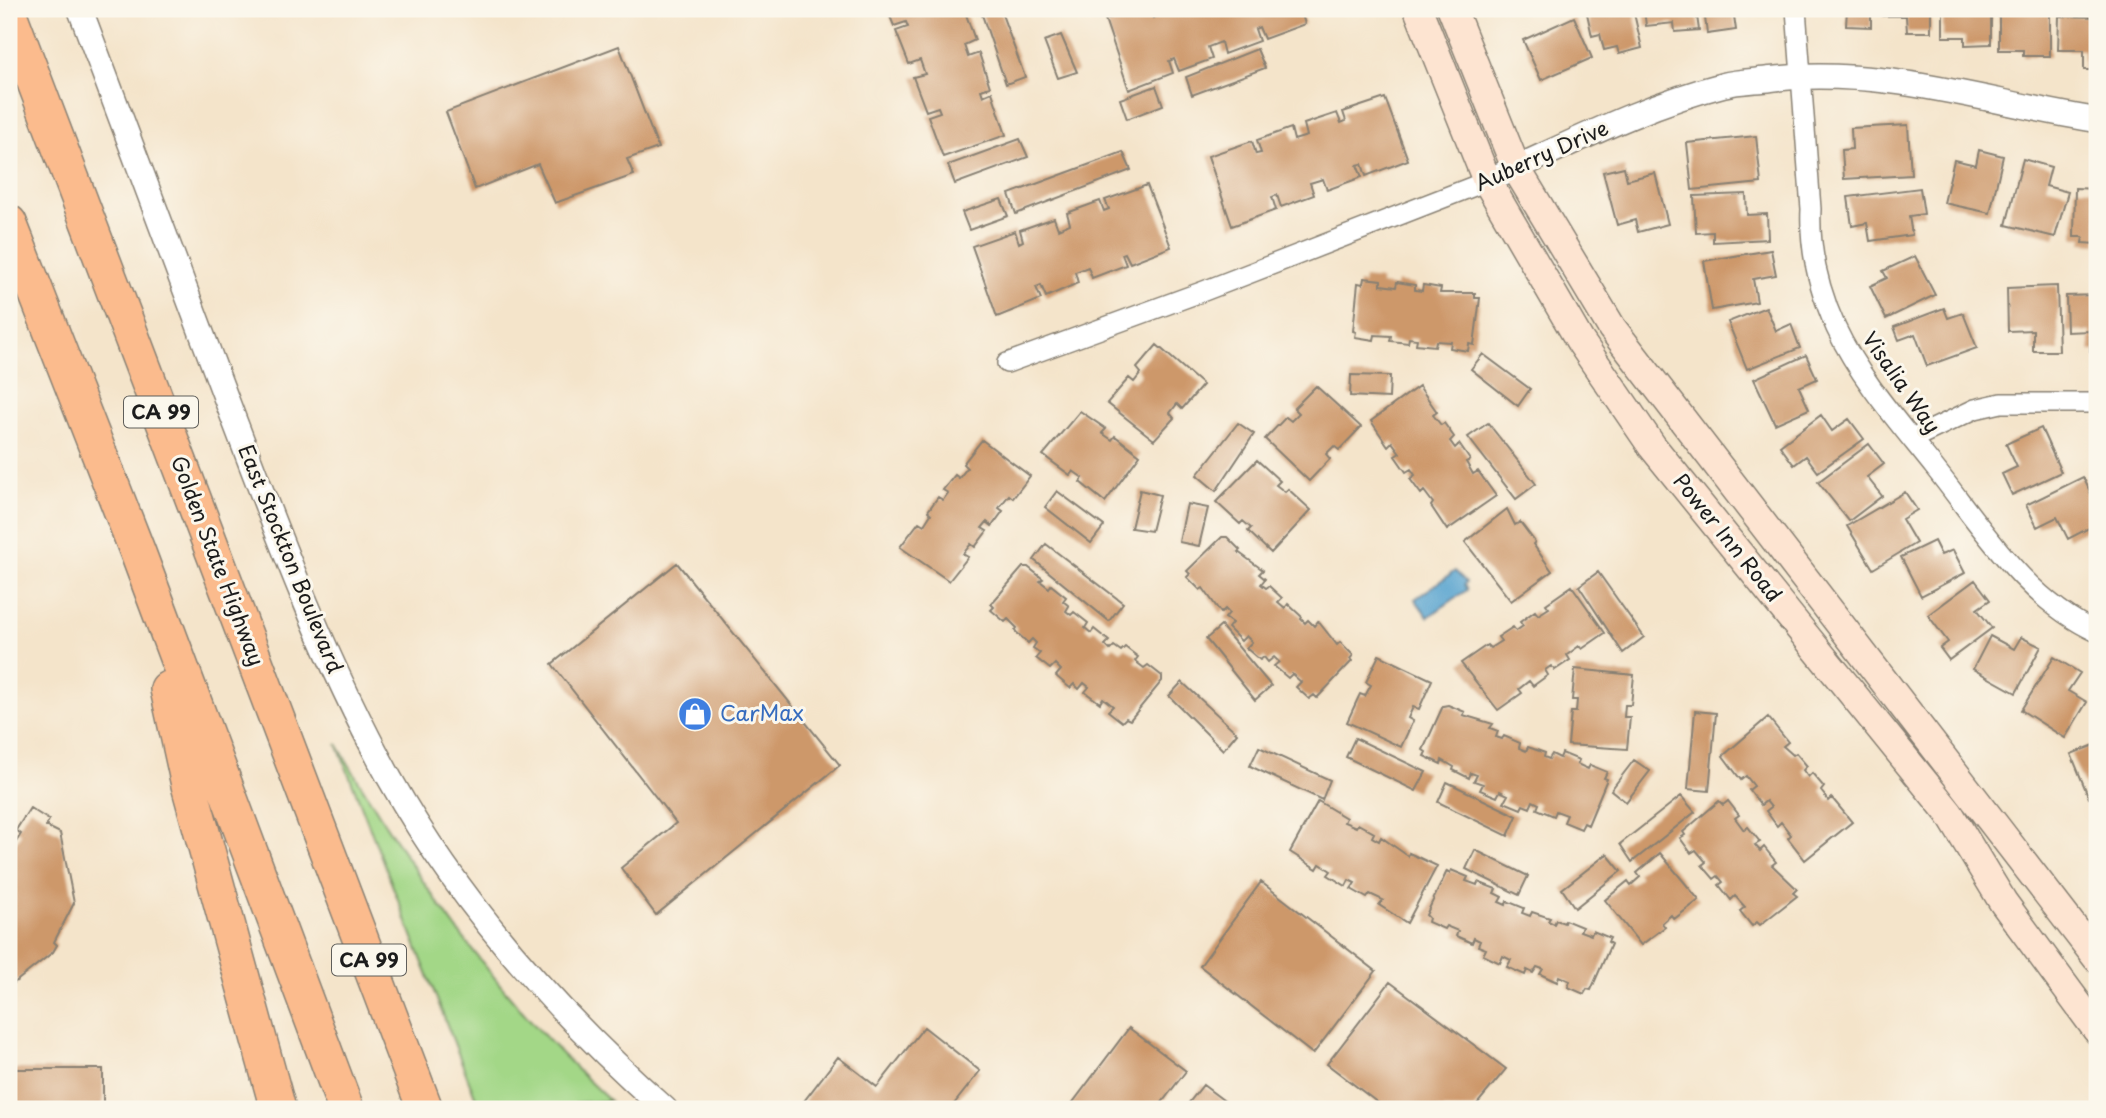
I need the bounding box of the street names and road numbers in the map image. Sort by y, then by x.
street label: Auberry Drive [1469,110,1613,198]
street label: Visalia Way [1856,324,1950,440]
road number: CA 99 [124,396,198,428]
street label: East Stockton Boulevard [231,439,352,678]
street label: Golden State Highway [164,450,274,670]
street label: Power Inn Road [1667,465,1791,608]
road number: CA 99 [332,944,406,976]

